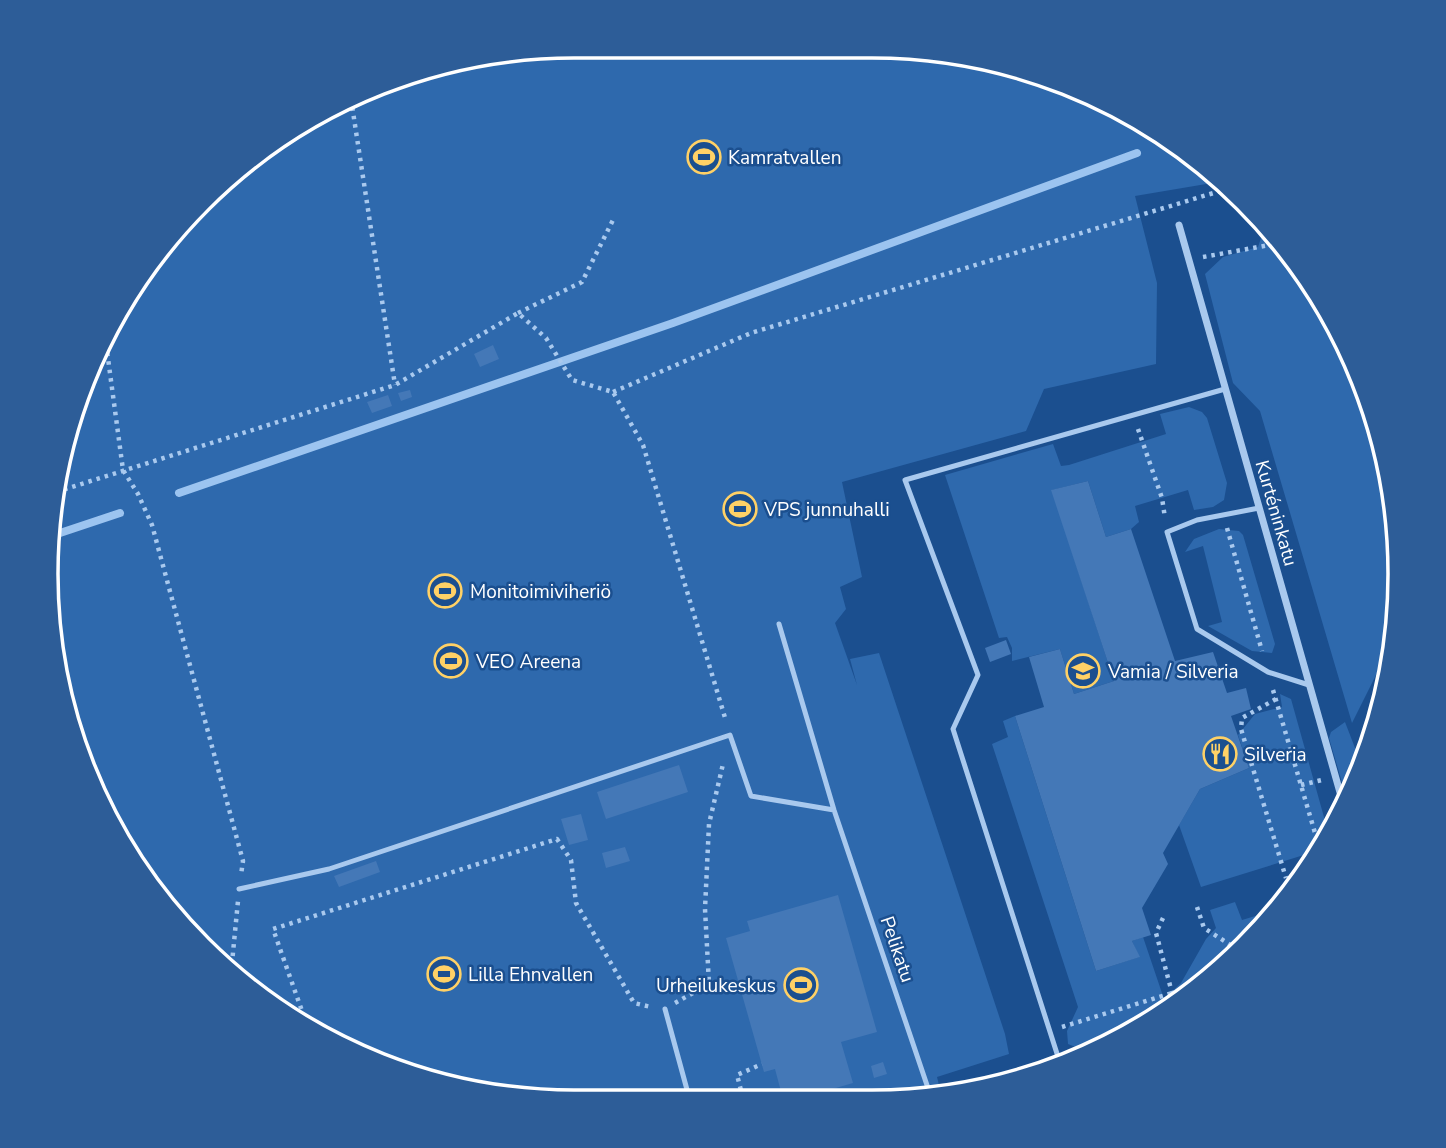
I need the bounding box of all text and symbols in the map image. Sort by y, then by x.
sports icon: Kamratvallen [685,138,723,176]
place label: Kamratvallen [728,145,841,171]
street label: Kurténinkatu [1249,457,1304,569]
sports icon: VPS junnuhalli [721,490,759,528]
place label: VPS junnuhalli [763,497,890,523]
sports icon: Monitoimiviheriö [426,572,464,610]
place label: Monitoimiviheriö [470,579,611,605]
sports icon: VEO Areena [432,642,470,680]
place label: VEO Areena [475,649,581,675]
school or university icon: Vamia / Silveria [1064,652,1102,690]
place label: Vamia / Silveria [1107,659,1239,685]
restaurant icon: Silveria [1201,735,1239,773]
place label: Silveria [1244,742,1307,768]
street label: Pelikatu [874,913,921,986]
sports icon: Lilla Ehnvallen [425,955,463,993]
place label: Lilla Ehnvallen [468,962,593,988]
sports icon: Urheilukeskus [782,966,820,1004]
place label: Urheilukeskus [656,973,776,999]

